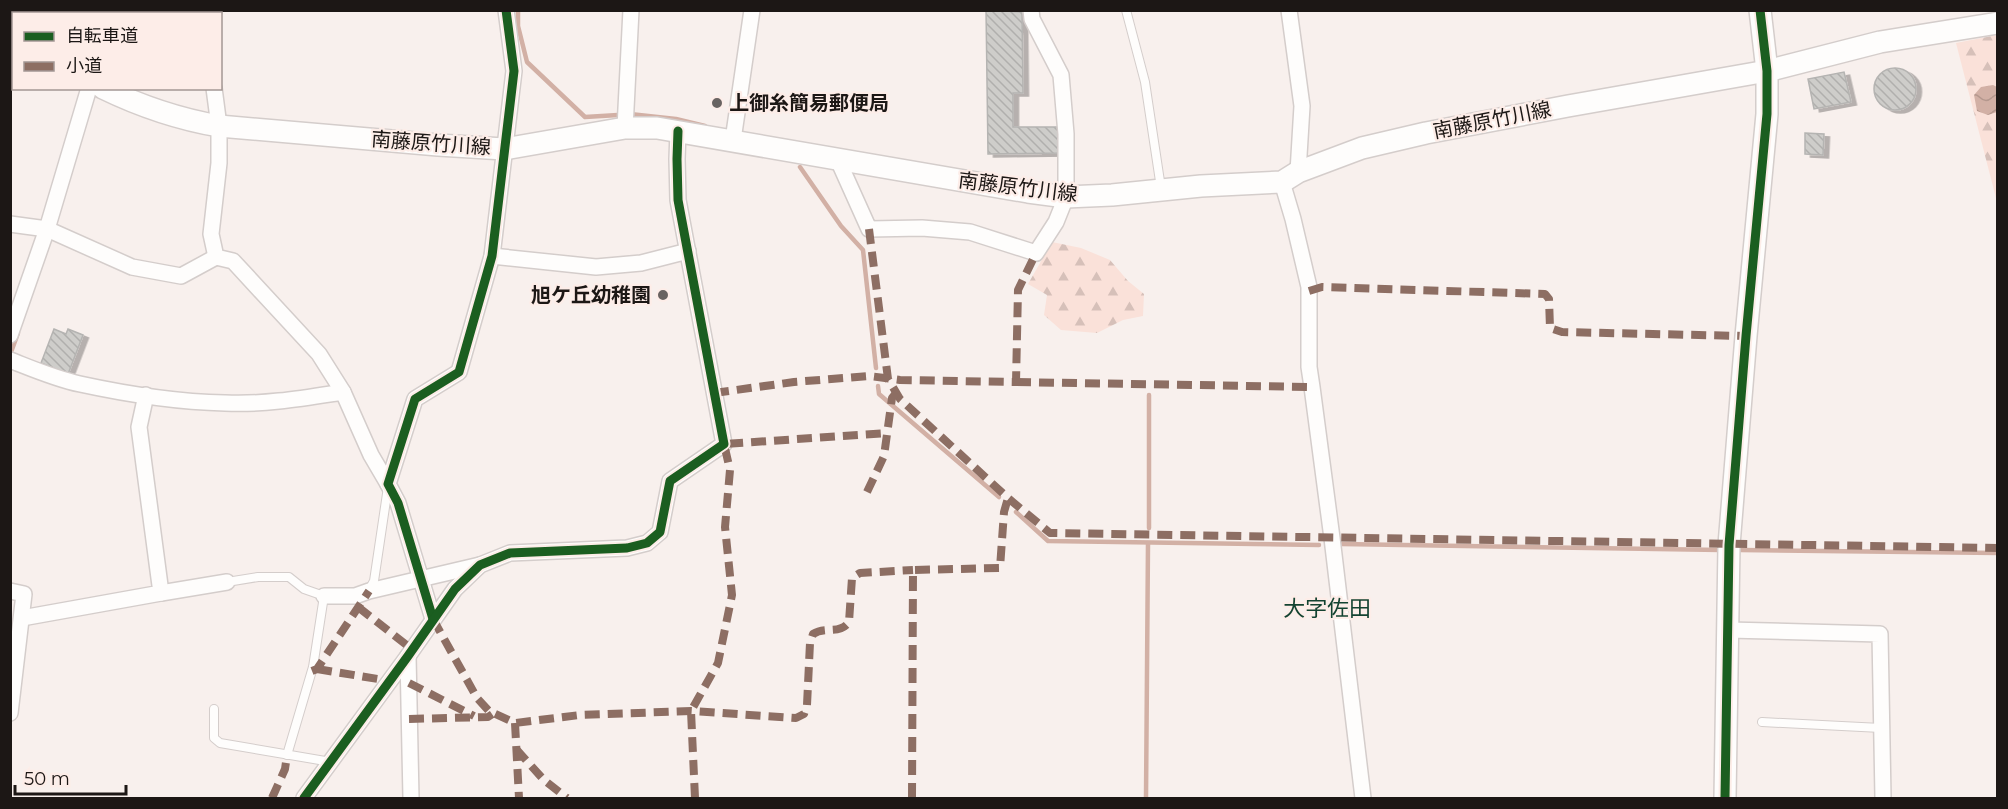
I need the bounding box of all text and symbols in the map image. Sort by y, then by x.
legend [12,12,222,90]
text: 自転車道 [66,25,138,47]
text: 小道 [66,55,102,77]
place label: 上御糸簡易郵便局 [729,91,889,115]
marker: 上御糸簡易郵便局 [710,96,724,110]
street label: 南藤原竹川線 [1431,97,1553,143]
street label: 南藤原竹川線 [370,127,492,159]
street label: 南藤原竹川線 [957,168,1079,206]
place label: 旭ケ丘幼稚園 [531,283,651,307]
marker: 旭ケ丘幼稚園 [656,288,670,302]
district label: 大字佐田 [1283,595,1371,622]
scale bar [15,758,126,796]
text: 50 m [24,768,70,790]

